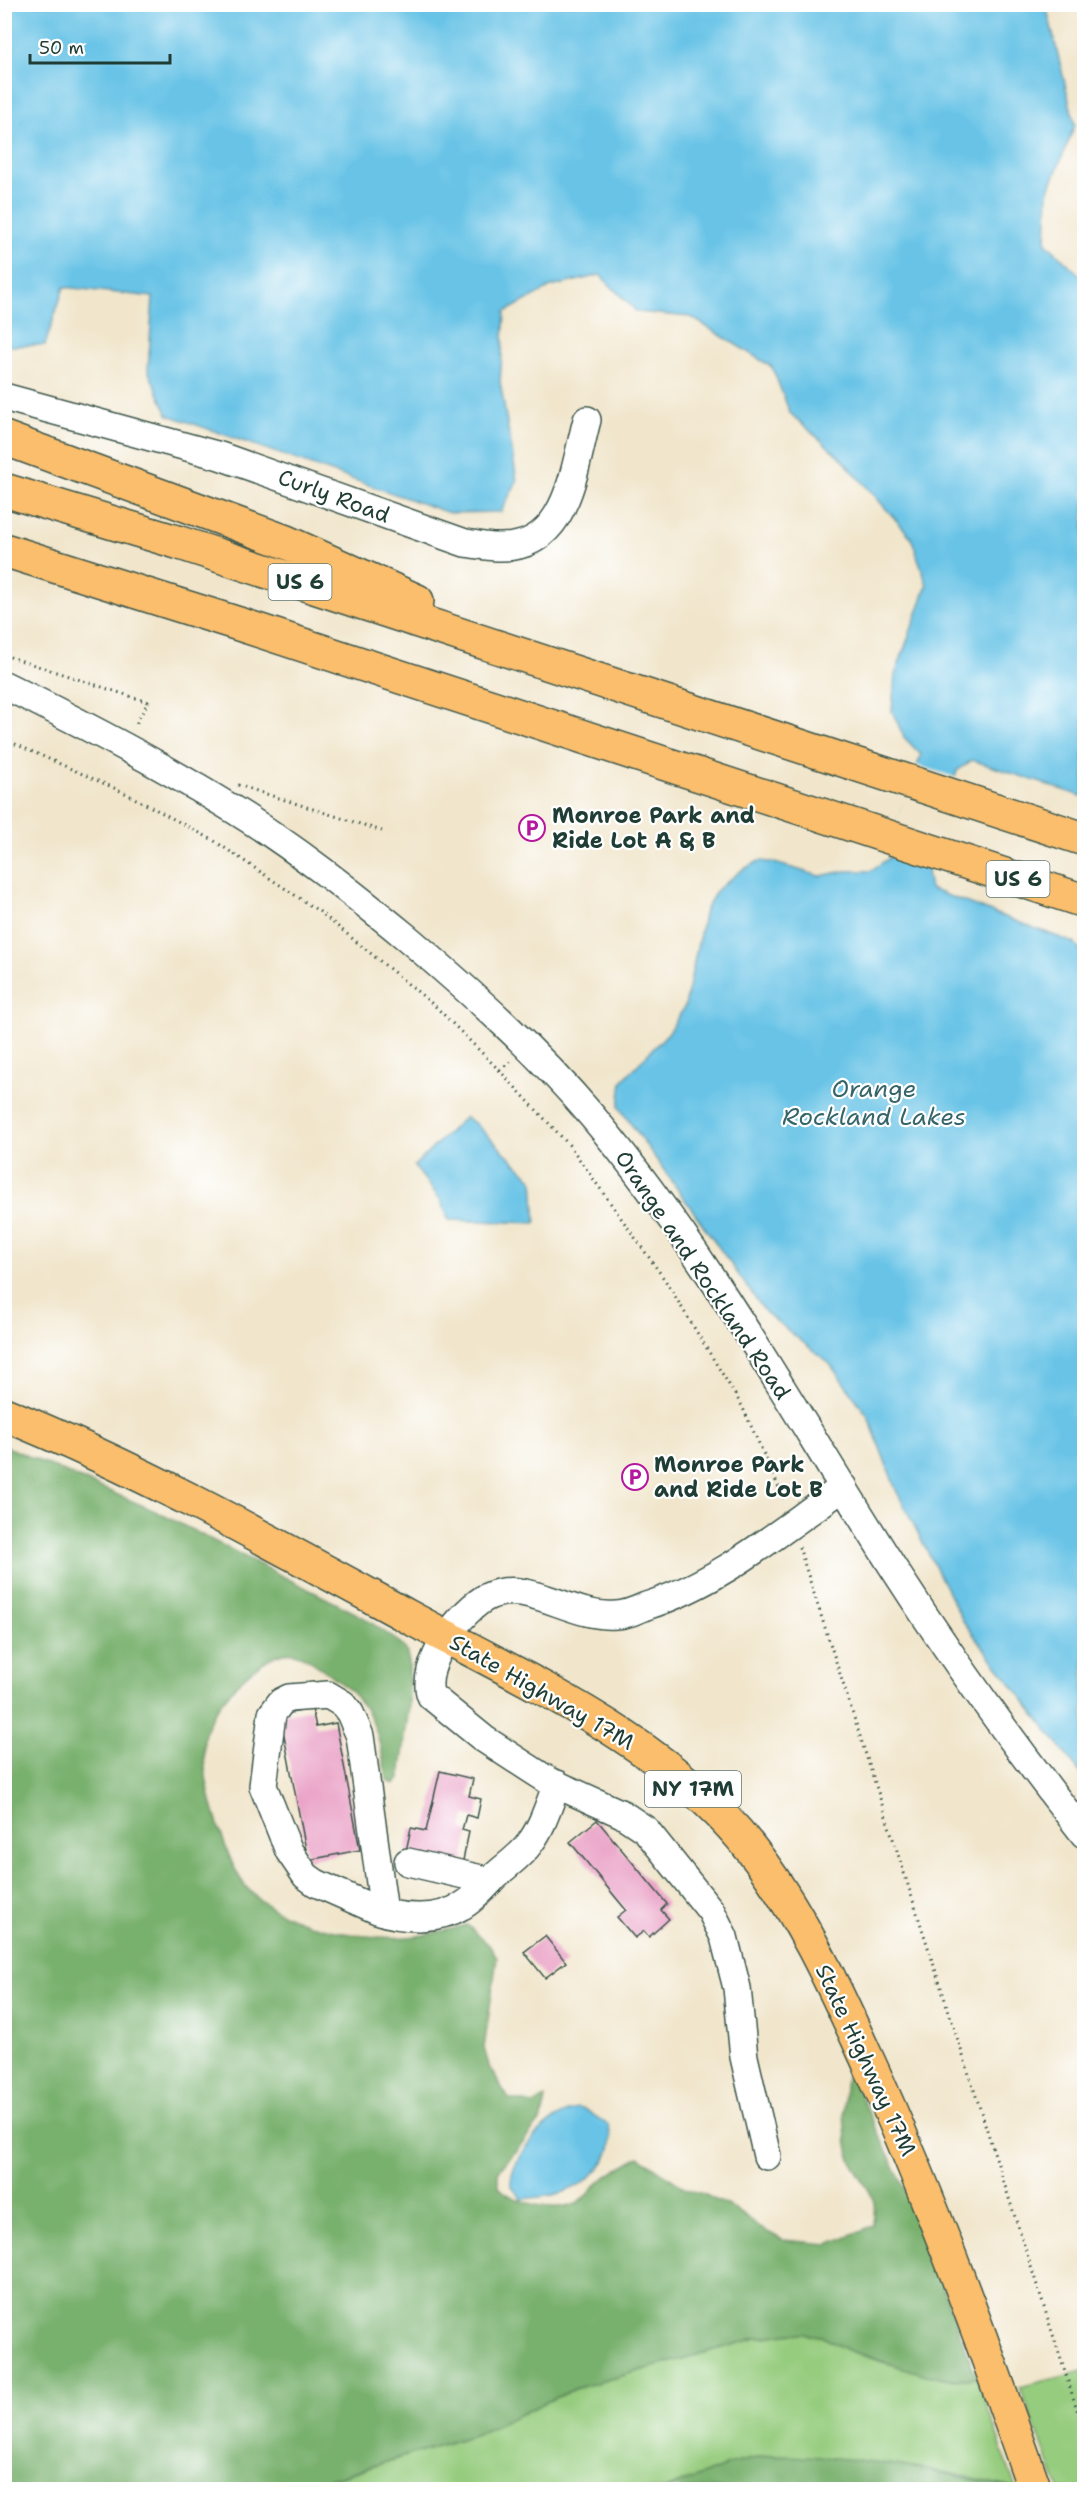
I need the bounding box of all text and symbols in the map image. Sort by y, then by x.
scale bar [30,27,170,65]
text: 50 m [39,36,84,60]
street label: Curly Road [274,462,394,530]
road number: US 6 [268,564,332,600]
place label: Monroe Park and Ride Lot A & B [552,801,755,855]
parking icon: Monroe Park and Ride Lot A & B [517,813,547,843]
road number: US 6 [986,861,1050,897]
water label: Orange Rockland Lakes [782,1073,966,1133]
street label: Orange and Rockland Road [609,1145,797,1405]
place label: Monroe Park and Ride Lot B [654,1450,823,1504]
parking icon: Monroe Park and Ride Lot B [620,1462,650,1492]
street label: State Highway 17M [445,1627,639,1757]
road number: NY 17M [645,1771,741,1807]
street label: State Highway 17M [809,1959,923,2161]

